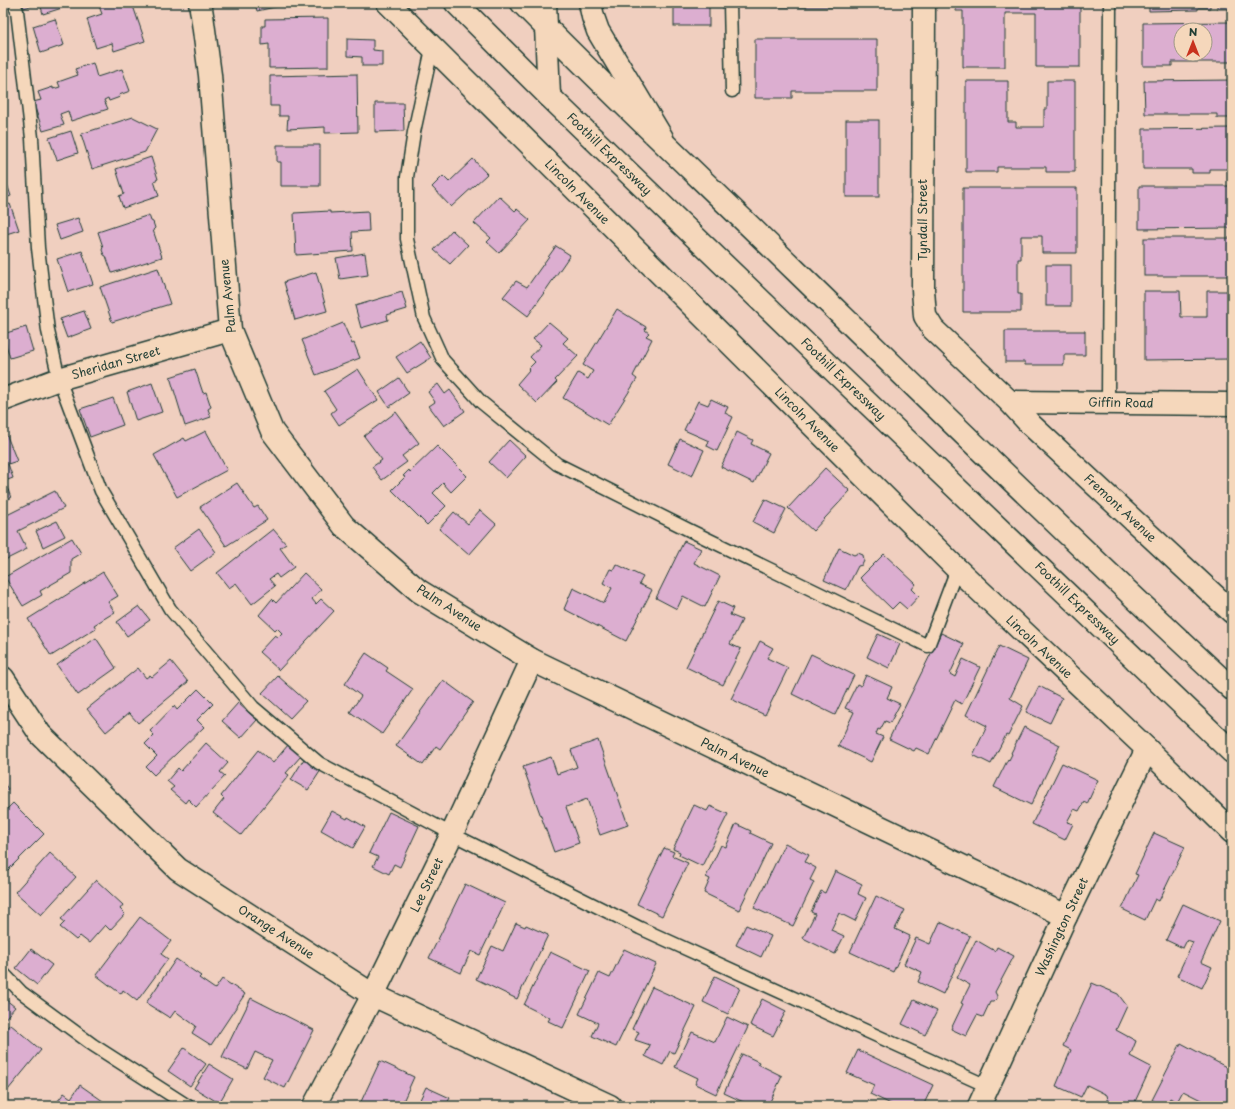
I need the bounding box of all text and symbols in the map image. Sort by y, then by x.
north arrow [1173,22,1213,62]
text: N [1189,23,1198,40]
street label: Foothill Expressway [563,108,656,199]
street label: Lincoln Avenue [541,155,614,228]
street label: Tyndall Street [913,179,931,261]
street label: Palm Avenue [214,258,240,334]
street label: Foothill Expressway [797,333,890,424]
street label: Sheridan Street [69,341,162,383]
street label: Lincoln Avenue [771,383,844,456]
street label: Giffin Road [1088,392,1154,412]
street label: Fremont Avenue [1080,469,1161,546]
street label: Foothill Expressway [1031,557,1124,648]
street label: Palm Avenue [413,579,486,635]
street label: Lincoln Avenue [1002,611,1077,682]
street label: Palm Avenue [698,733,773,782]
street label: Lee Street [405,854,447,915]
street label: Washington Street [1030,874,1092,979]
street label: Orange Avenue [235,900,319,963]

